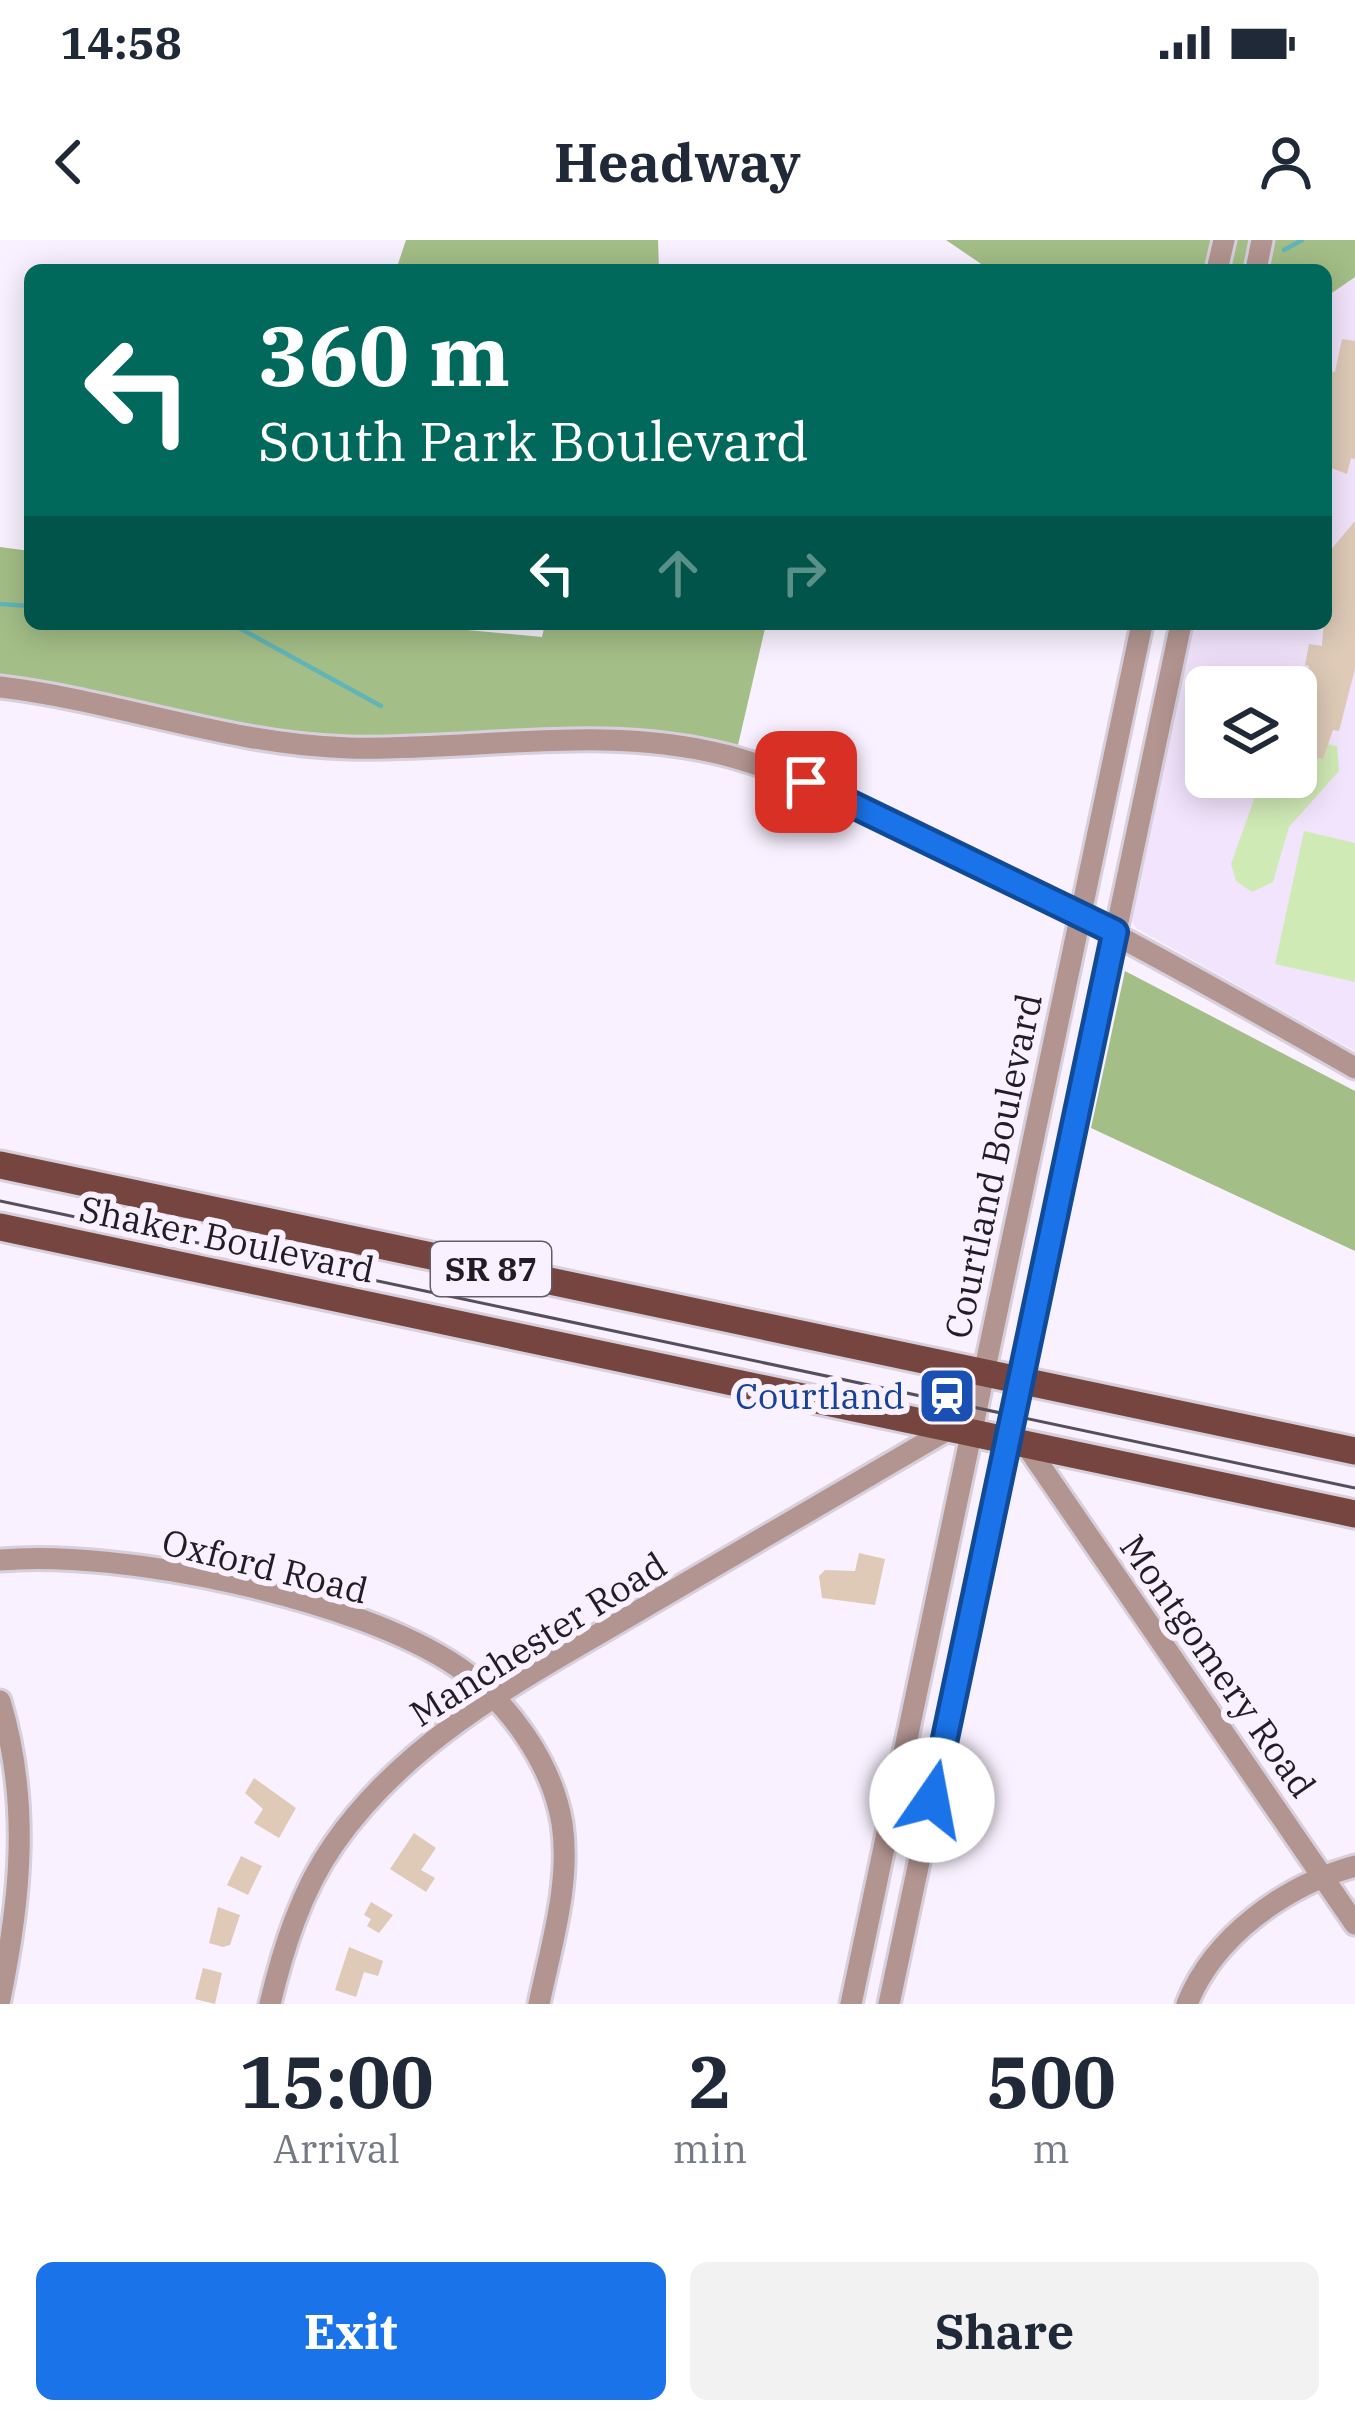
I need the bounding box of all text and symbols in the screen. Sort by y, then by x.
text: 14:58 [60,13,182,71]
text: Headway [554,127,801,197]
icon: back [36,129,102,195]
icon: person [1253,129,1319,195]
text: 360 m [258,300,510,409]
icon: left [60,312,216,468]
text: South Park Boulevard [258,406,809,476]
icon: left [519,540,585,606]
icon: ahead [645,540,711,606]
icon: right [771,540,837,606]
map controls [1185,666,1317,798]
button: layers [1185,666,1317,798]
pin [755,731,857,833]
icon: arrive [773,749,839,815]
street label: Courtland Boulevard [933,989,1052,1343]
street label: Shaker Boulevard [75,1184,379,1293]
road number: SR 87 [431,1242,551,1296]
station icon: Courtland [916,1365,978,1427]
place label: Courtland [735,1372,905,1419]
street label: Oxford Road [157,1517,373,1614]
street label: Montgomery Road [1110,1525,1327,1806]
street label: Manchester Road [401,1541,675,1736]
position arrow [869,1737,995,1863]
text: 15:00 [239,2034,434,2128]
text: 2 [688,2034,732,2128]
text: 500 [986,2034,1116,2128]
text: Arrival [273,2123,400,2174]
text: min [673,2123,747,2174]
text: m [1033,2123,1070,2174]
button: Exit [36,2262,666,2400]
button: Share [690,2262,1319,2400]

